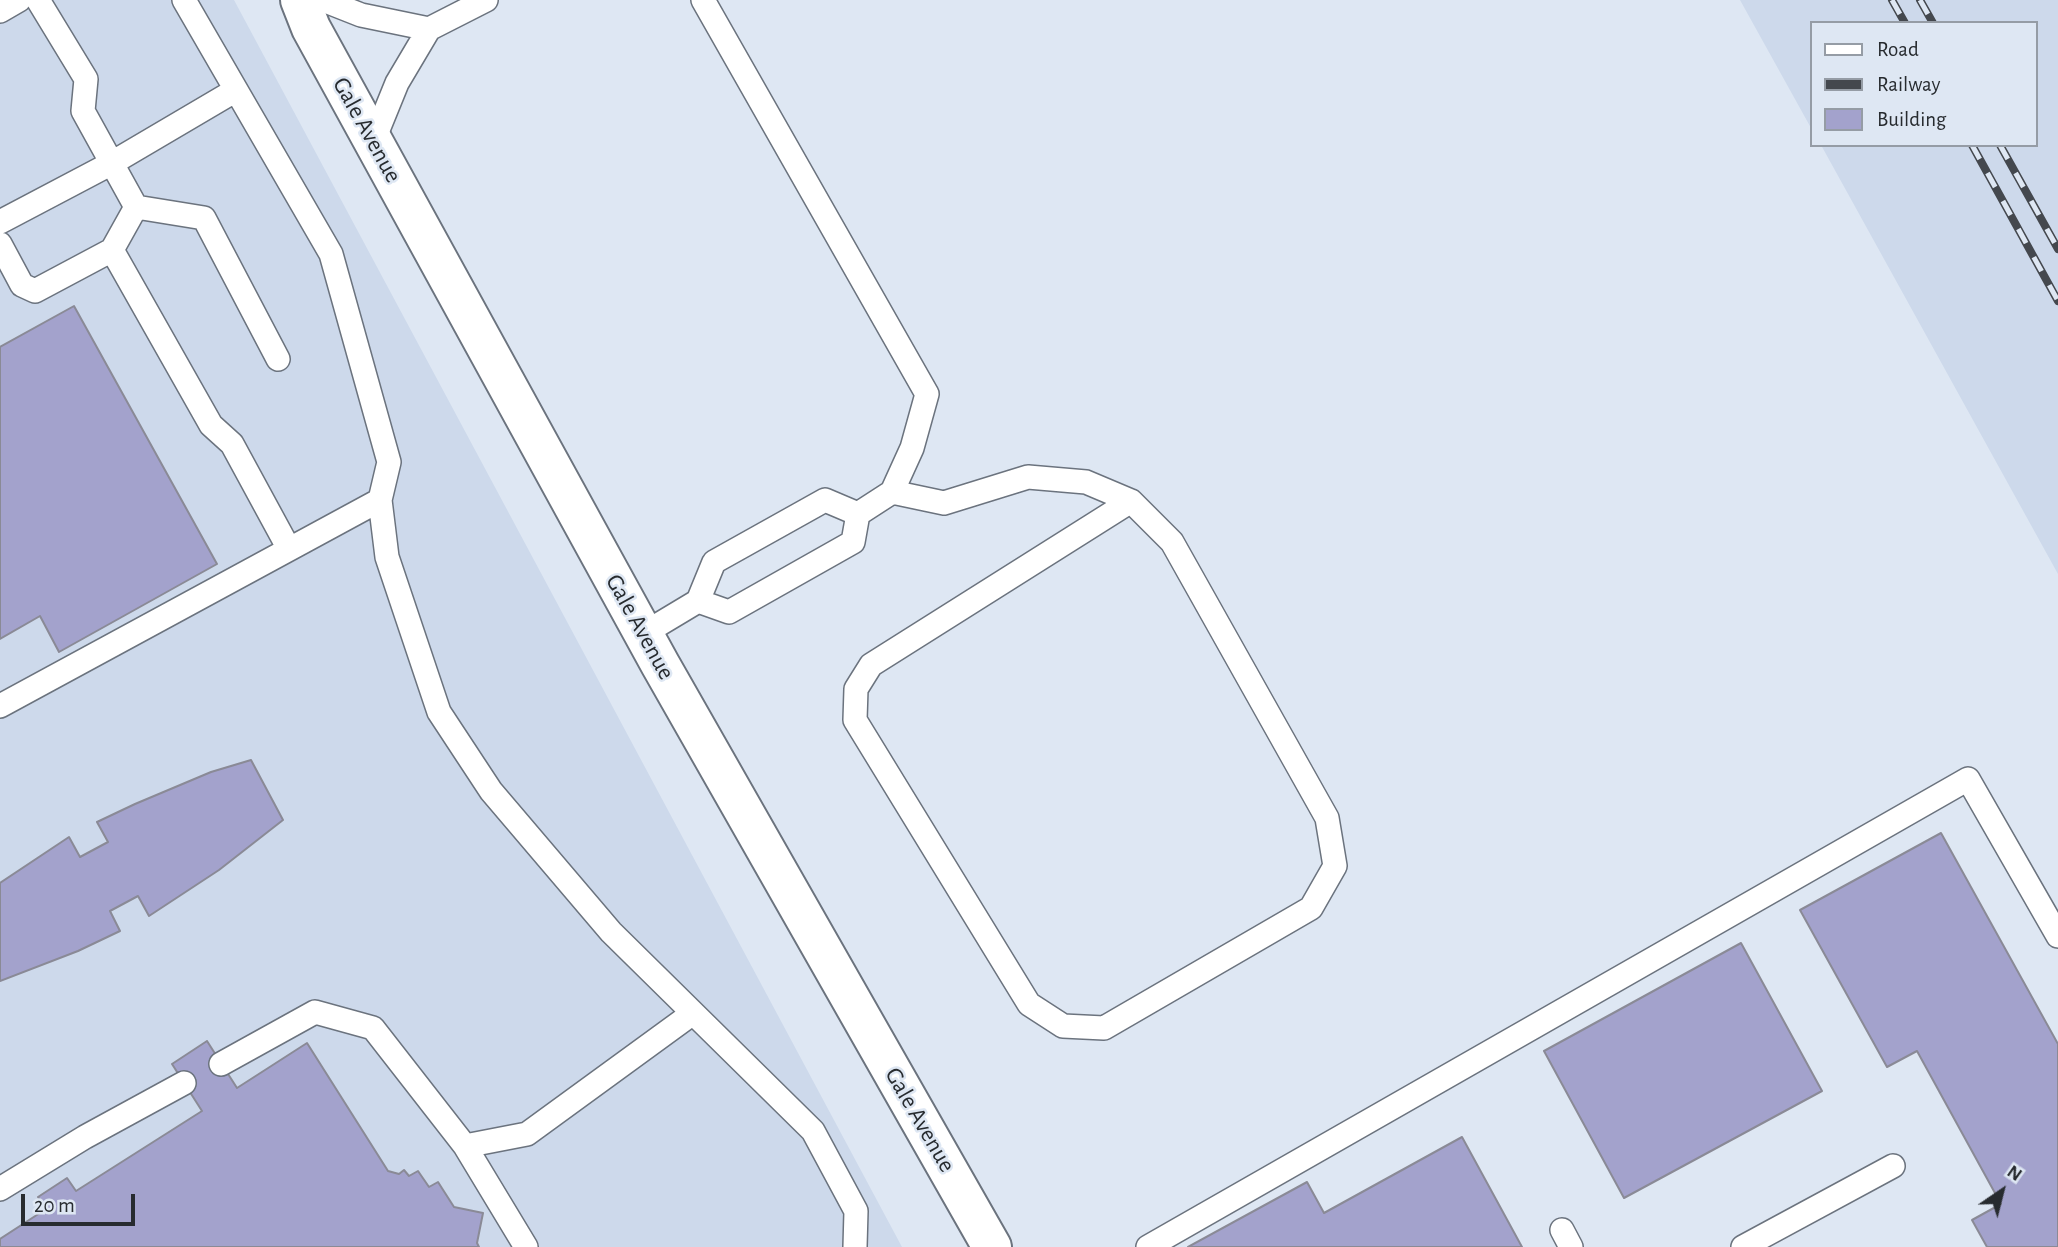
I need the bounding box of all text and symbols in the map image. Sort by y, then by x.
legend [1810,21,2037,147]
text: Road [1877,39,1919,60]
street label: Gale Avenue [326,72,408,188]
text: Railway [1877,74,1940,95]
text: Building [1877,109,1946,130]
street label: Gale Avenue [599,569,681,685]
street label: Gale Avenue [878,1063,962,1177]
north arrow [1967,1156,2037,1226]
text: N [2003,1162,2025,1185]
scale bar [24,1180,138,1224]
text: 20 m [34,1195,75,1216]

